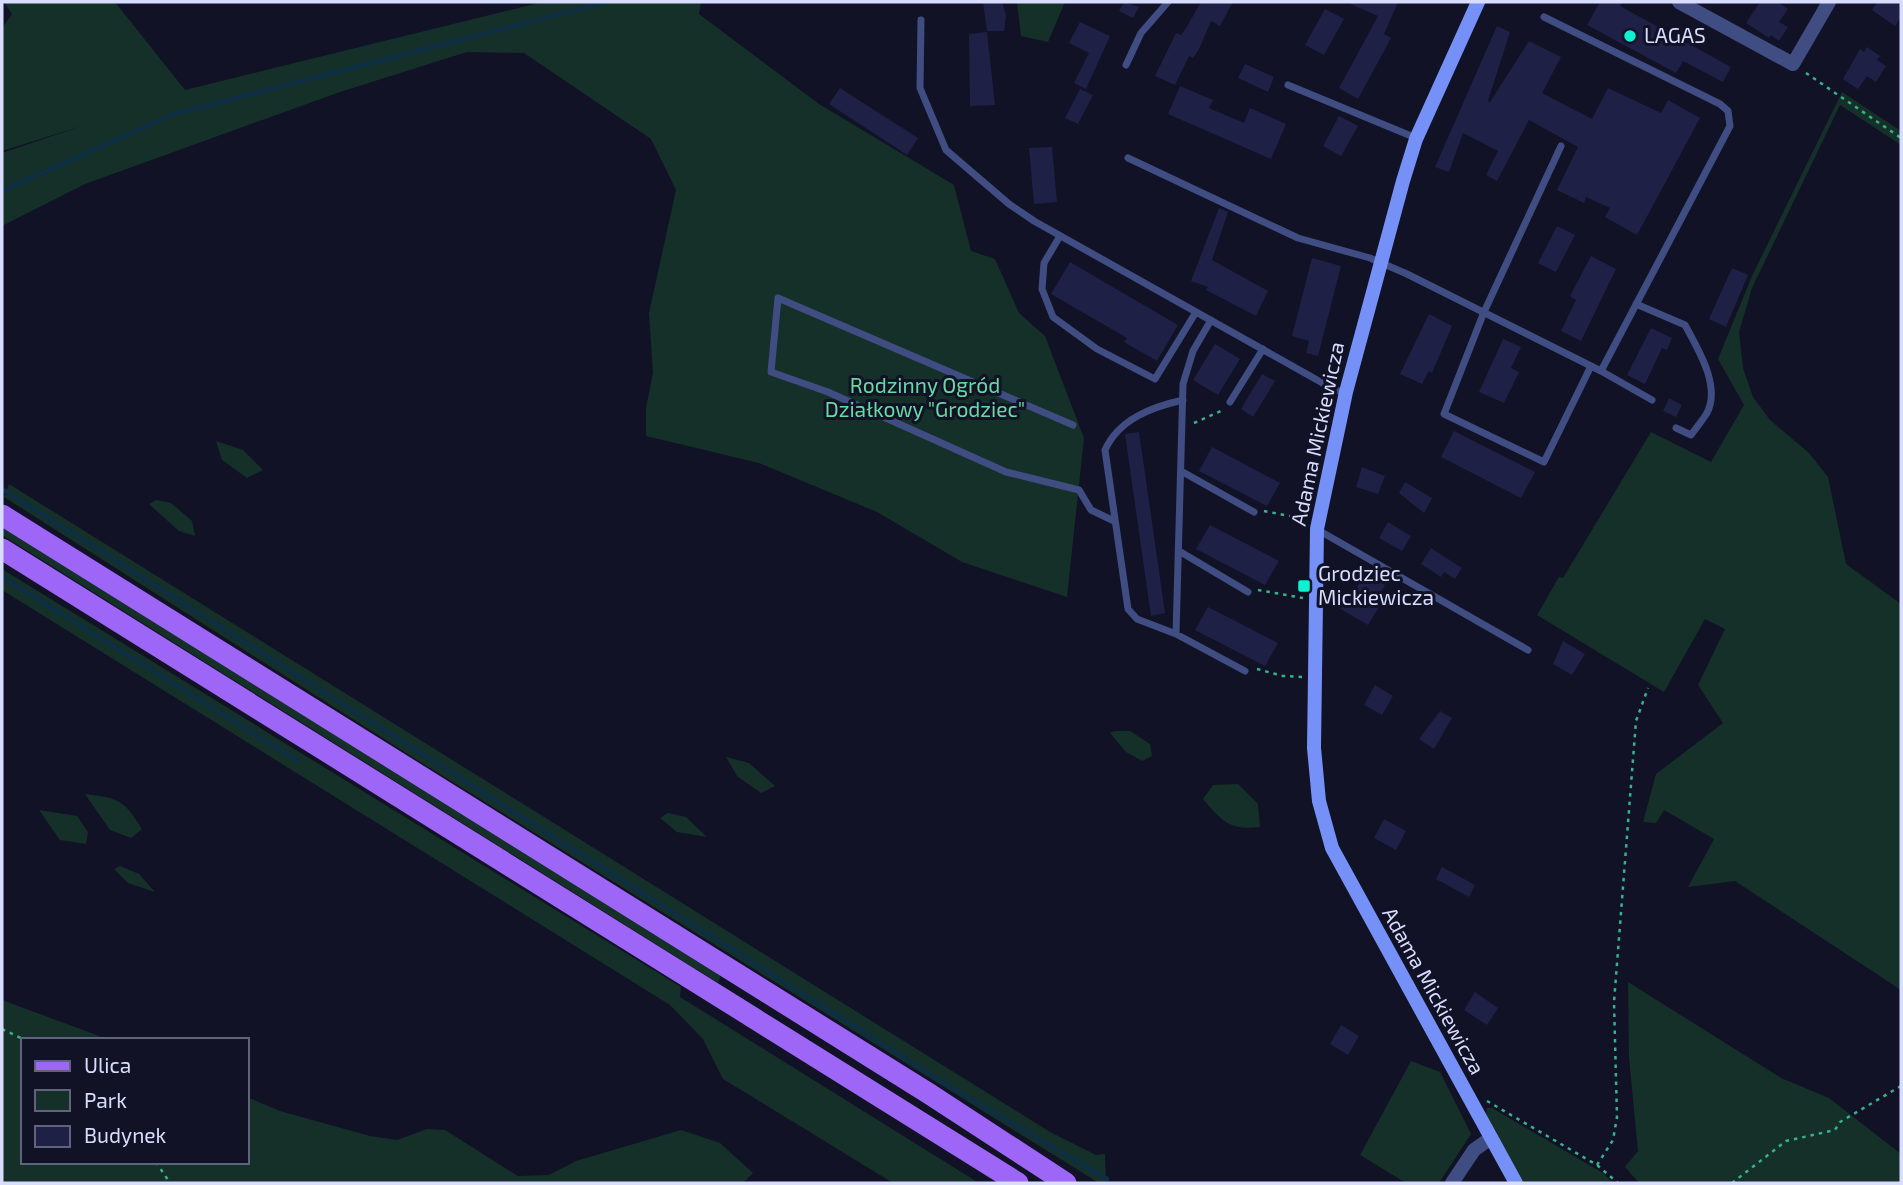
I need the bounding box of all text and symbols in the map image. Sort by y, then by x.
place label: LAGAS [1644,22,1706,47]
marker: LAGAS [1622,28,1638,44]
street label: Adama Mickiewicza [1285,339,1348,528]
park label: Rodzinny Ogród Działkowy "Grodziec" [825,372,1025,421]
place label: Grodziec Mickiewicza [1318,560,1434,609]
marker: Grodziec Mickiewicza [1296,578,1312,594]
street label: Adama Mickiewicza [1378,902,1491,1078]
legend [21,1038,248,1164]
text: Ulica [84,1052,131,1077]
text: Park [84,1087,127,1112]
text: Budynek [84,1122,167,1147]

